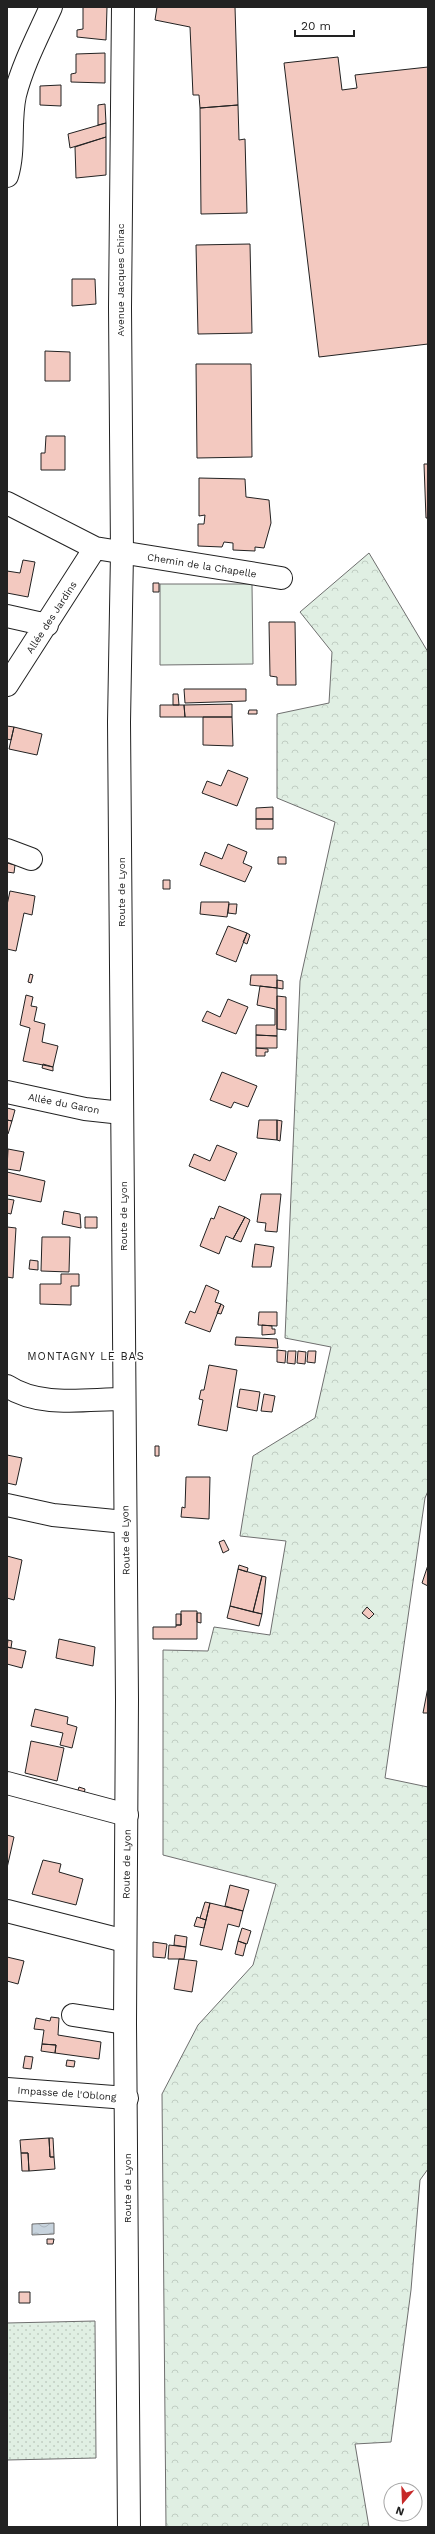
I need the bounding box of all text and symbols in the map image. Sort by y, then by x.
scale bar [295,12,354,38]
text: 20 m [301,19,331,33]
street label: Avenue Jacques Chirac [115,223,126,337]
street label: Chemin de la Chapelle [146,551,258,580]
street label: Allée des Jardins [24,579,79,655]
street label: Route de Lyon [116,857,127,927]
street label: Allée du Garon [27,1091,101,1116]
street label: Route de Lyon [118,1181,129,1251]
district label: MONTAGNY LE BAS [27,1350,145,1363]
street label: Route de Lyon [119,1505,132,1575]
street label: Route de Lyon [120,1829,133,1899]
street label: Impasse de l'Oblong [17,2085,117,2102]
street label: Route de Lyon [122,2153,133,2223]
north arrow [383,2482,423,2522]
text: N [394,2504,406,2518]

